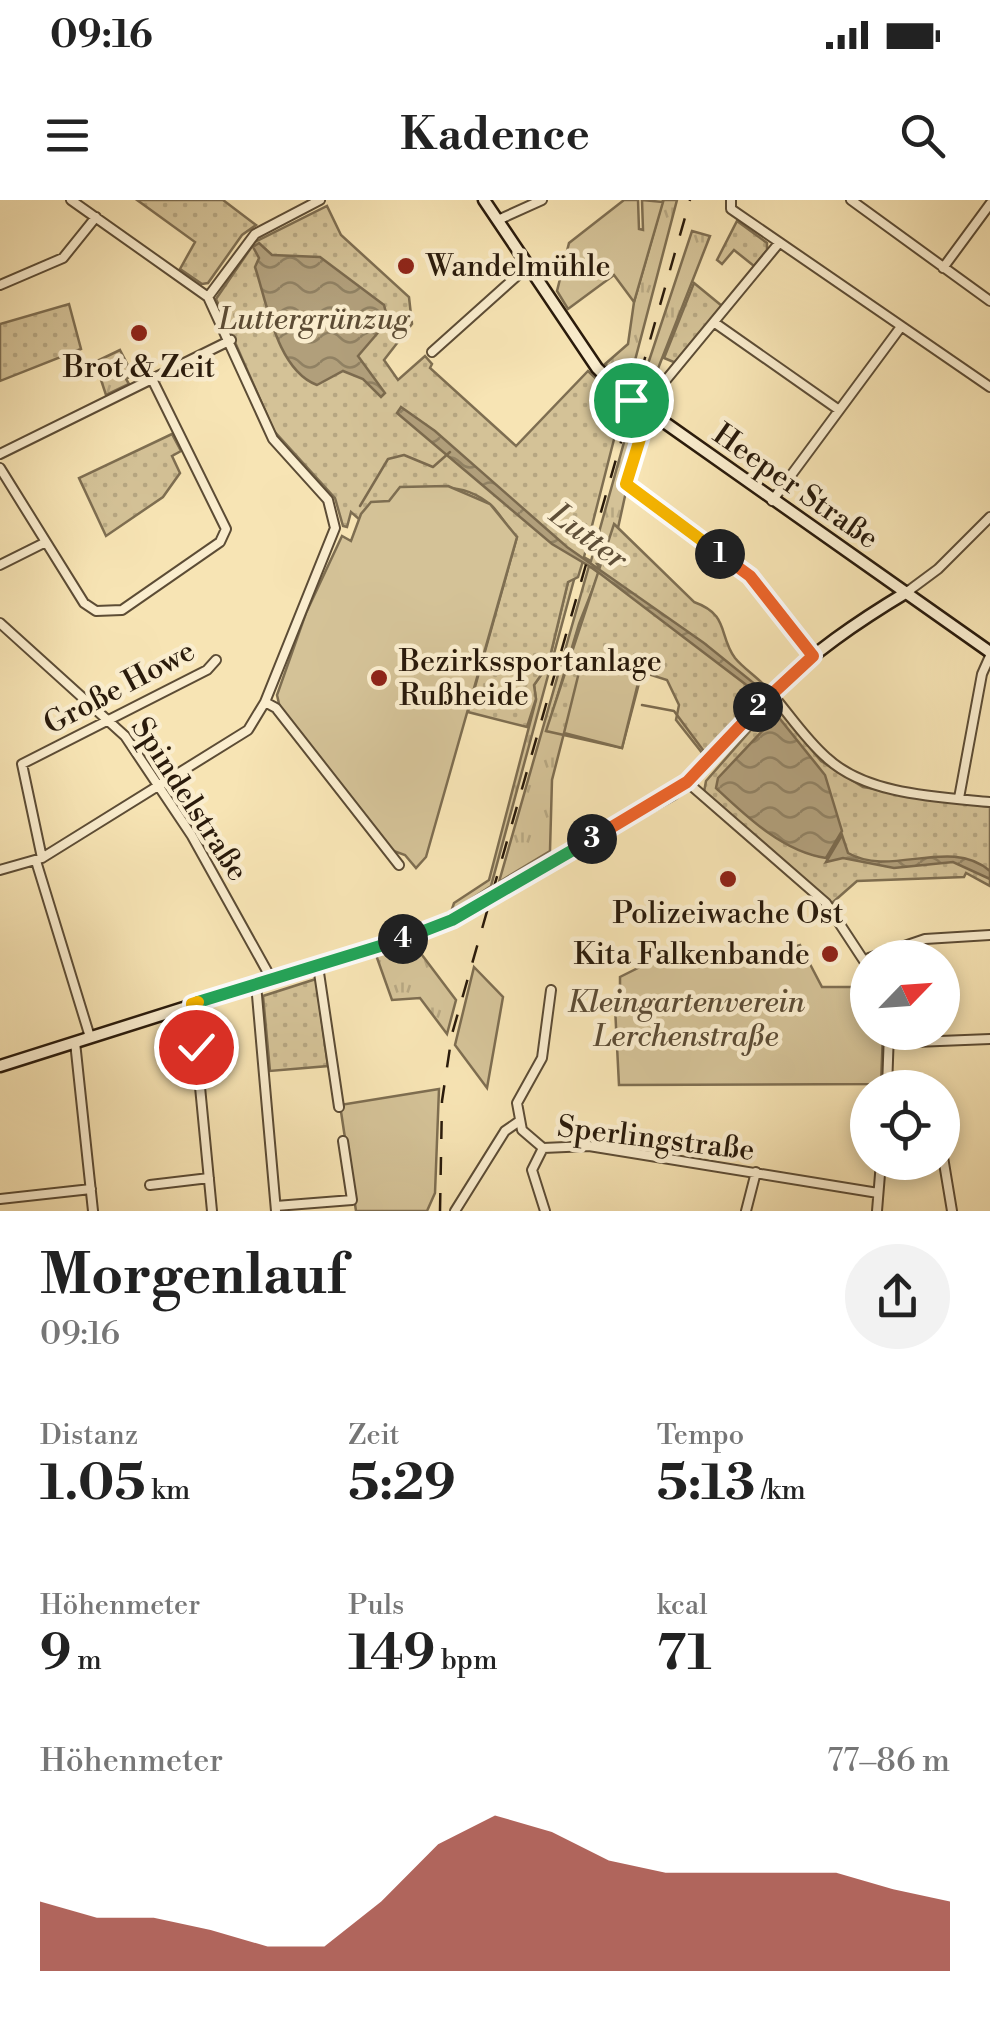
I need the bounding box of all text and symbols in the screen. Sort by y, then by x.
text: 09:16 [50,12,153,59]
text: Kadence [400,107,590,164]
icon: menu [40,108,95,163]
icon: search [895,108,950,163]
place label: Wandelmühle [425,248,611,286]
marker: Wandelmühle [395,255,417,277]
park label: Luttergrünzug [218,301,411,339]
marker: Brot & Zeit [128,322,150,344]
place label: Brot & Zeit [62,349,215,387]
pin [589,358,674,443]
icon: arrive [604,373,659,428]
street label: Heeper Straße [705,416,886,558]
water label: Lutter [541,494,636,580]
pin: 1 [695,529,745,579]
text: 1 [713,536,727,571]
street label: Große Howe [37,632,202,744]
place label: Bezirkssportanlage Rußheide [398,643,662,715]
marker: Bezirkssportanlage Rußheide [368,667,390,689]
pin: 2 [733,682,783,732]
text: 2 [749,689,767,724]
street label: Spindelstraße [122,711,256,888]
pin: 3 [567,814,617,864]
text: 3 [584,821,600,856]
marker: Polizeiwache Ost [717,868,739,890]
place label: Polizeiwache Ost [612,895,844,933]
pin: 4 [378,914,428,964]
text: 4 [394,921,412,956]
place label: Kita Falkenbande [573,936,810,974]
north arrow [850,940,960,1050]
map controls [850,940,960,1180]
marker: Kita Falkenbande [819,943,841,965]
park label: Kleingartenverein Lerchenstraße [567,984,805,1056]
pin [154,1005,239,1090]
icon: check [169,1020,224,1075]
button: locate [850,1070,960,1180]
street label: Sperlingstraße [555,1108,757,1170]
text: Morgenlauf [40,1242,346,1311]
button: share [845,1244,950,1349]
text: 09:16 [40,1314,120,1354]
text: Distanz [40,1418,138,1453]
text: Zeit [348,1418,400,1453]
text: Tempo [657,1418,744,1453]
text: 1.05 [40,1453,145,1515]
text: 5:29 [348,1453,456,1515]
text: 5:13 [657,1453,755,1515]
text: km [145,1473,190,1508]
text: /km [755,1473,806,1508]
text: Höhenmeter [40,1588,200,1623]
text: Puls [348,1588,404,1623]
text: kcal [657,1588,707,1623]
text: 9 [40,1623,72,1685]
text: 149 [348,1623,435,1685]
text: 71 [657,1623,712,1685]
text: m [72,1643,102,1678]
text: bpm [435,1643,498,1678]
text: Höhenmeter [40,1741,223,1781]
text: 77–86 m [827,1741,950,1781]

